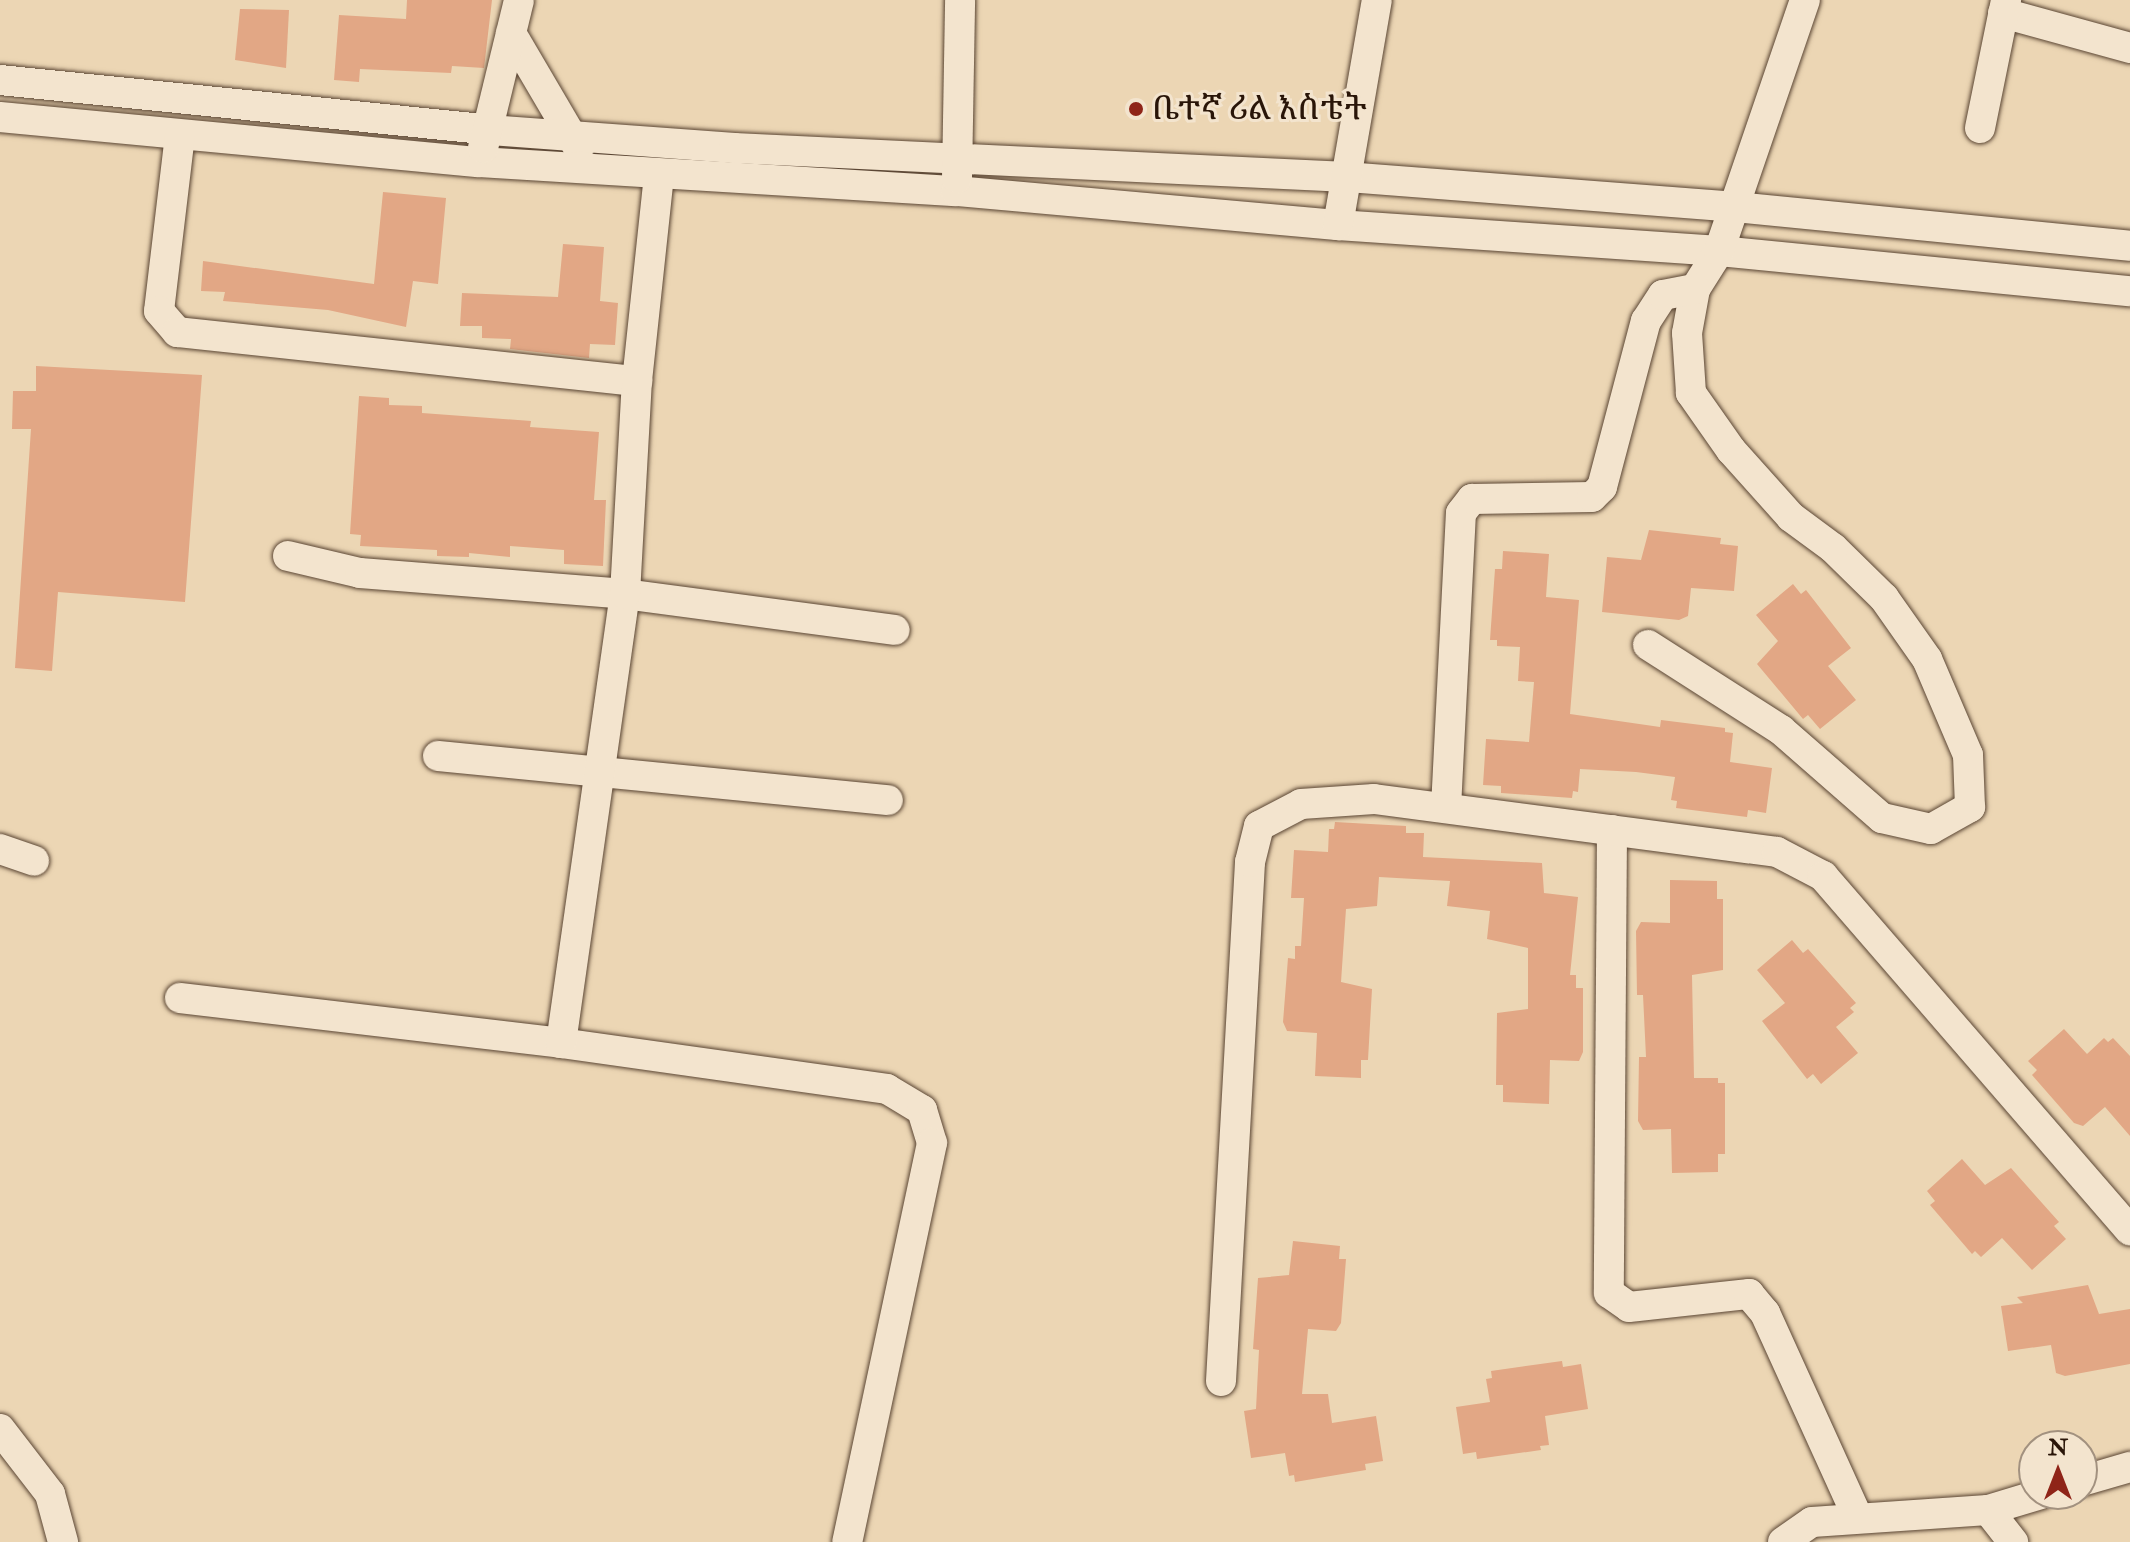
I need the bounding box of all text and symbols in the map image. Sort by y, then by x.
place label: ቤተኛ ሪል እስቴት [1152,89,1367,129]
marker: ቤተኛ ሪል እስቴት [1127,100,1145,118]
north arrow [2018,1430,2098,1510]
text: N [2048,1434,2068,1462]

